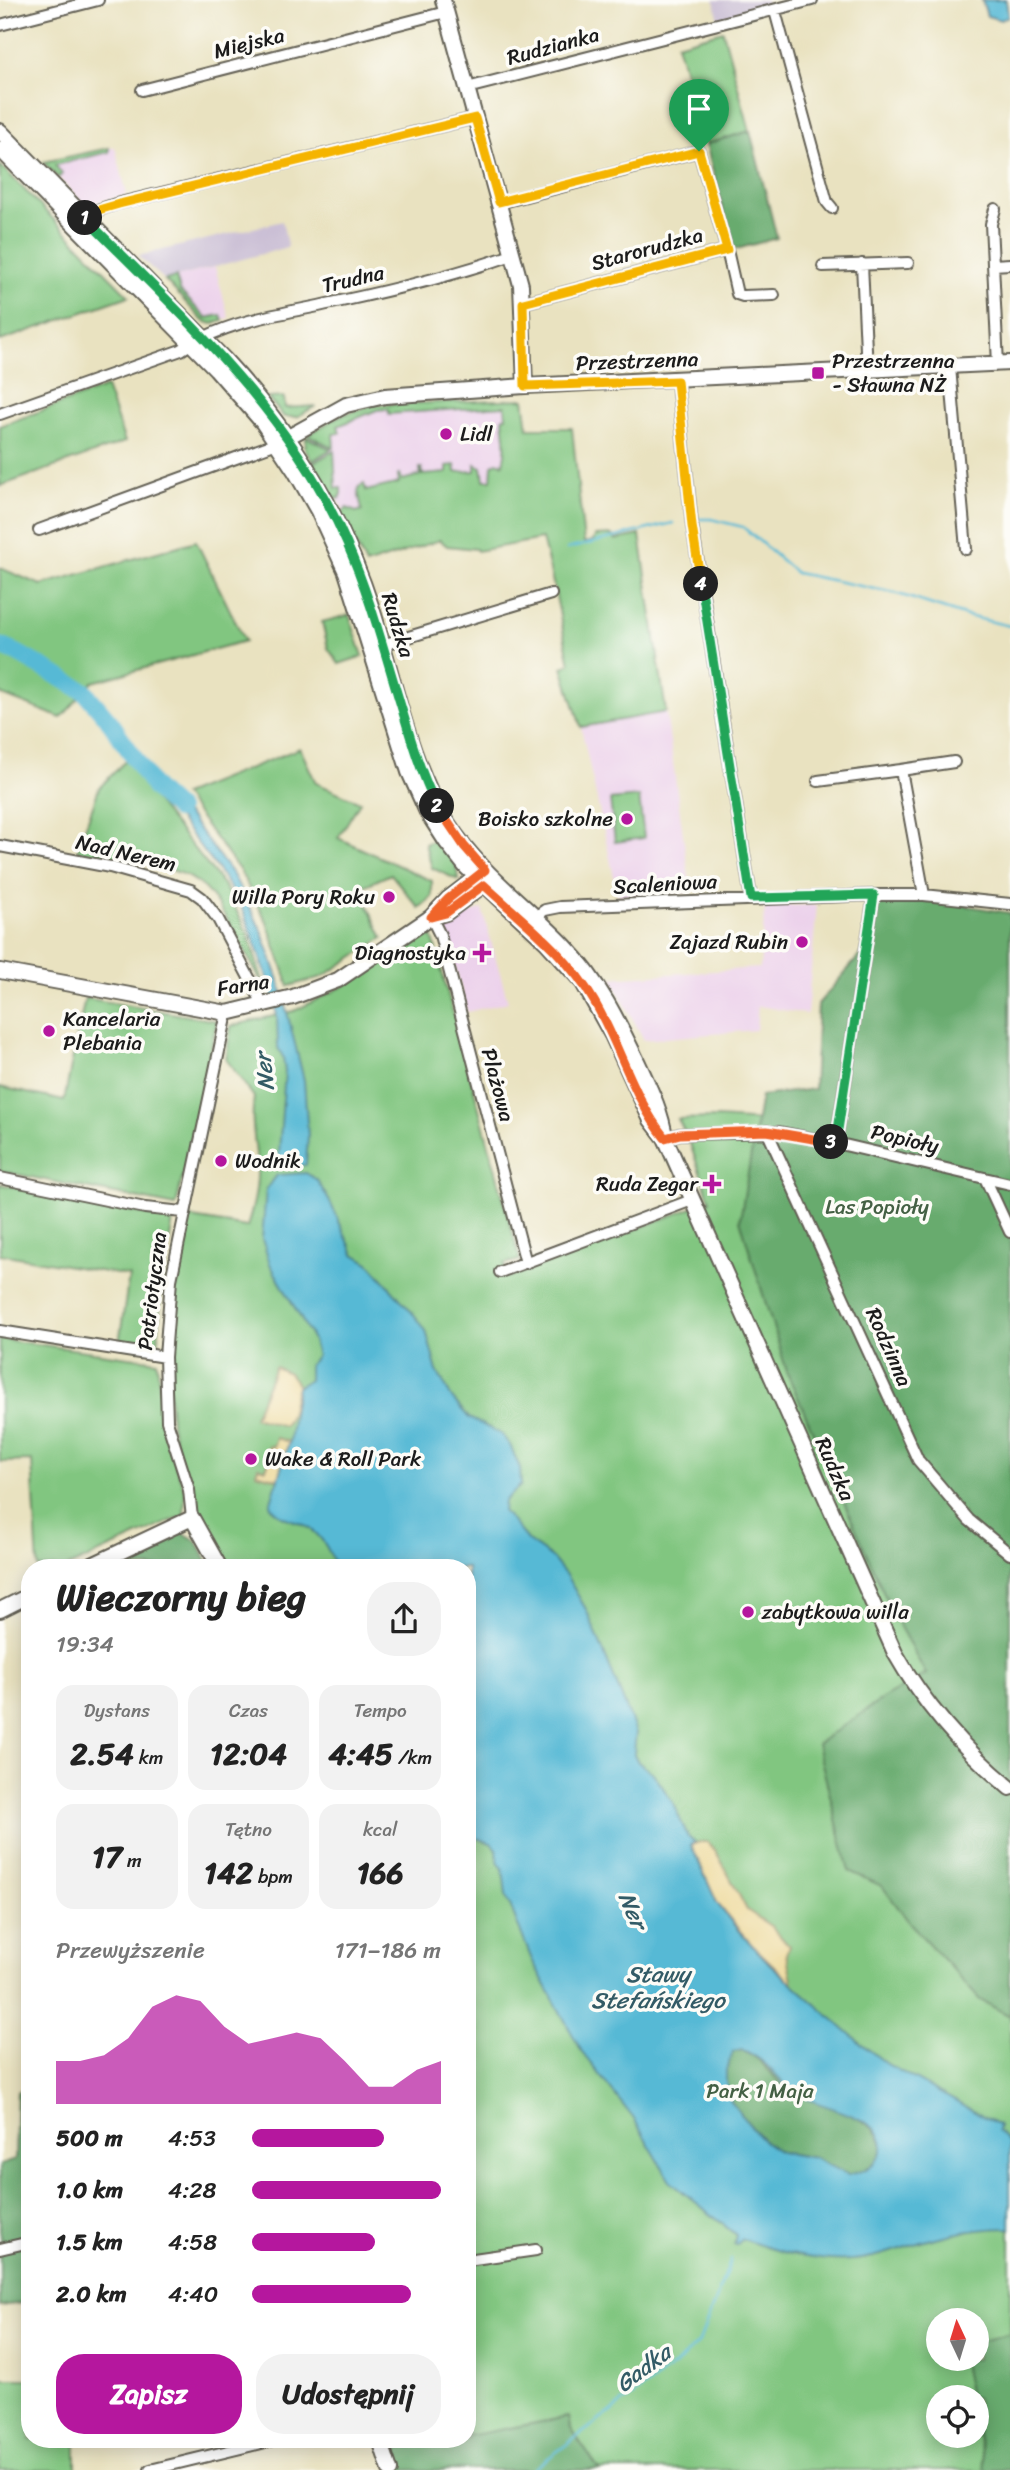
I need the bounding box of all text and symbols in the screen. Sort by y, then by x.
street label: Rudzianka [502,15,604,77]
street label: Miejska [210,16,289,70]
pin [669,79,729,151]
icon: arrive [680,90,718,128]
pin: 1 [68,200,102,235]
text: 1 [80,201,89,234]
street label: Starorudzka [587,216,708,282]
street label: Trudna [318,253,388,305]
street label: Przestrzenna [575,340,699,382]
place label: Przestrzenna - Sławna NŻ [832,342,955,404]
marker: Przestrzenna - Sławna NŻ [810,365,826,381]
place label: Lidl [460,415,494,453]
marker: Lidl [438,426,454,442]
pin: 4 [684,566,718,602]
text: 4 [695,567,706,600]
street label: Rudzka [370,588,426,663]
pin: 2 [420,788,454,824]
text: 2 [431,789,442,822]
place label: Boisko szkolne [478,800,613,838]
marker: Boisko szkolne [619,811,635,827]
street label: Nad Nerem [72,823,180,883]
street label: Scaleniowa [612,862,718,906]
place label: Willa Pory Roku [232,878,376,916]
marker: Willa Pory Roku [381,889,397,905]
place label: Zajazd Rubin [670,923,788,961]
place label: Diagnostyka [354,934,466,972]
marker: Zajazd Rubin [794,934,810,950]
marker: Diagnostyka [472,943,492,963]
street label: Farna [214,962,272,1008]
place label: Kancelaria Plebania [63,1000,161,1062]
marker: Kancelaria Plebania [41,1023,57,1039]
street label: Plażowa [470,1044,526,1127]
water label: Ner [242,1047,287,1093]
street label: Popioły [867,1113,943,1165]
pin: 3 [814,1124,848,1160]
text: 3 [825,1125,836,1158]
place label: Wodnik [235,1142,301,1180]
marker: Wodnik [213,1153,229,1169]
place label: Ruda Zegar [596,1165,699,1203]
marker: Ruda Zegar [704,1176,720,1192]
park label: Las Popioły [825,1188,929,1226]
street label: Patriotyczna [126,1229,178,1352]
street label: Rodzinna [855,1301,924,1393]
street label: Rudzka [804,1431,866,1508]
place label: Wake & Roll Park [265,1440,422,1478]
marker: Wake & Roll Park [243,1451,259,1467]
text: Wieczorny bieg [56,1564,306,1631]
button: share [367,1582,441,1656]
place label: zabytkowa willa [761,1593,909,1631]
marker: zabytkowa willa [740,1604,756,1620]
text: 19:34 [56,1624,114,1665]
text: Dystans [84,1694,150,1727]
text: Czas [229,1694,268,1727]
text: Tempo [354,1694,407,1727]
text: 2.54 [70,1727,134,1781]
text: 12:04 [210,1727,287,1781]
text: 4:45 [328,1727,393,1781]
text: km [134,1741,163,1774]
text: /km [393,1741,432,1774]
text: Tętno [225,1813,272,1846]
text: kcal [363,1813,397,1846]
text: 17 [92,1830,122,1884]
text: m [122,1844,142,1877]
text: 142 [204,1846,253,1900]
text: 166 [357,1846,404,1900]
text: bpm [253,1860,293,1893]
water label: Ner [606,1885,661,1940]
text: Przewyższenie [56,1930,205,1971]
text: 171–186 m [335,1930,441,1971]
water label: Stawy Stefańskiego [591,1954,726,2021]
park label: Park 1 Maja [706,2072,814,2110]
text: 500 m [56,2118,123,2159]
text: 4:53 [168,2118,216,2159]
text: 1.0 km [56,2170,123,2211]
text: 4:28 [168,2170,216,2211]
text: 1.5 km [56,2222,123,2263]
text: 4:58 [168,2222,217,2263]
text: 2.0 km [56,2274,127,2315]
text: 4:40 [168,2274,218,2315]
north arrow [926,2308,989,2371]
map controls [926,2308,989,2448]
water label: Gadka [606,2331,683,2403]
button: Zapisz [56,2354,242,2434]
button: Udostępnij [256,2354,441,2434]
button: locate [926,2385,989,2448]

